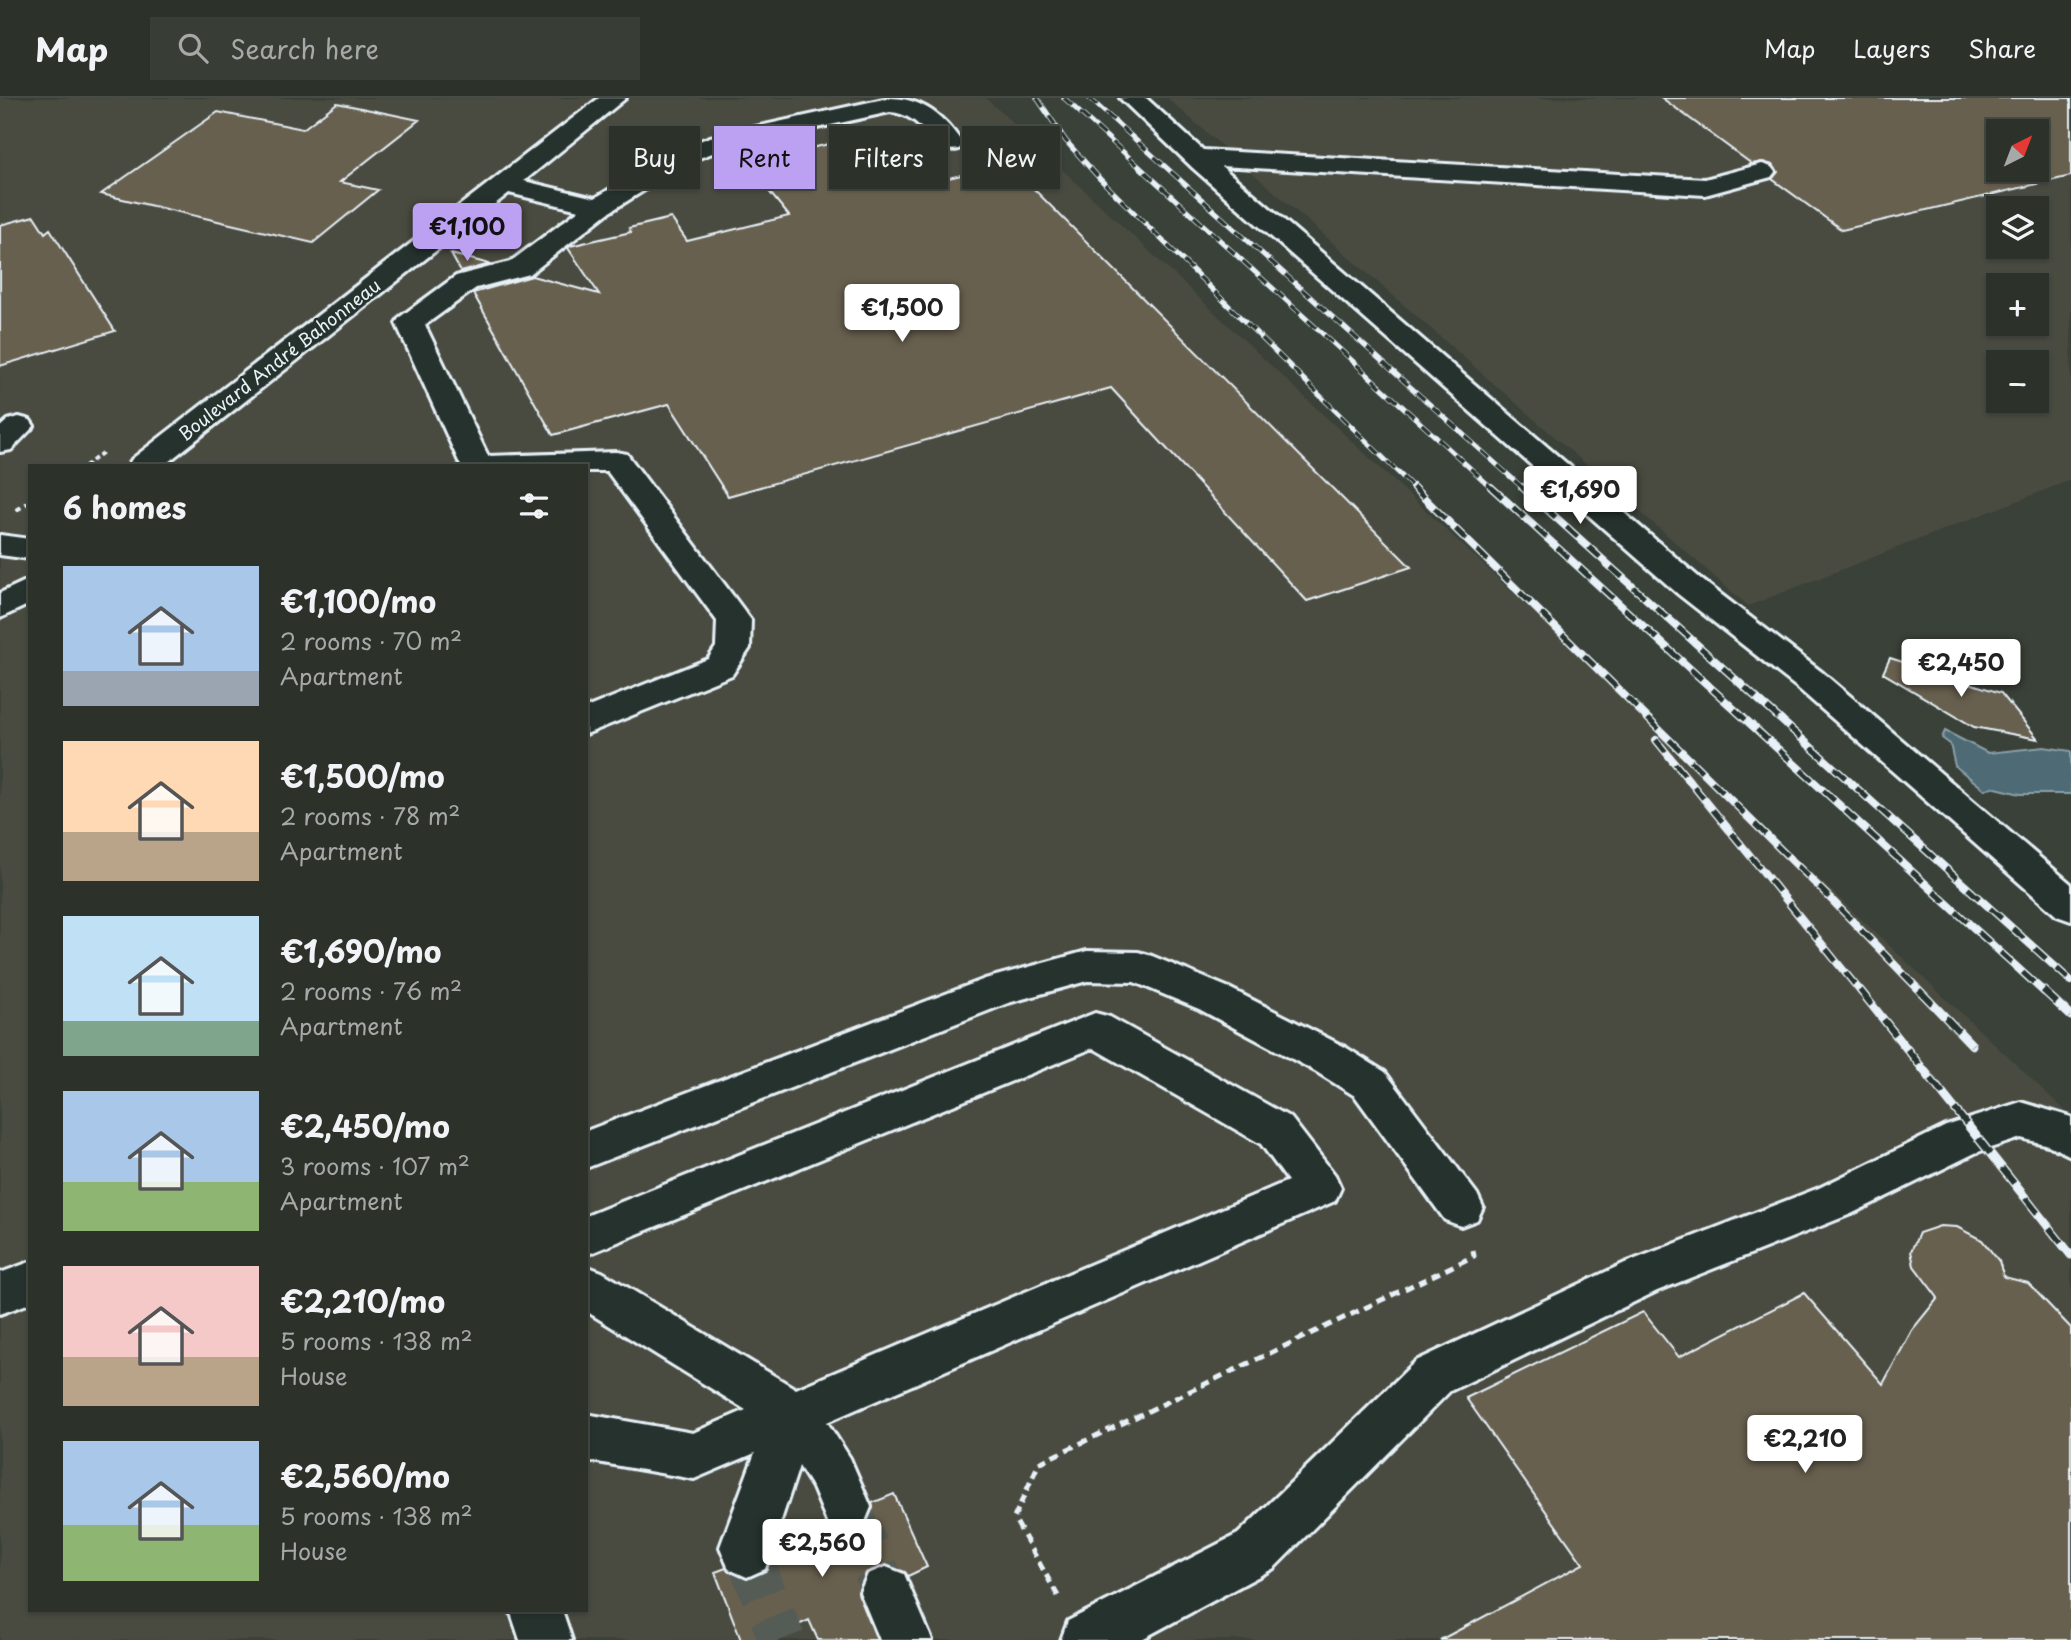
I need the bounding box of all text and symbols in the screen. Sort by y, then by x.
search box [150,17,640,80]
text: Map [35,23,108,73]
icon: search [174,29,212,67]
text: Search here [230,29,379,68]
text: Map [1764,30,1815,66]
text: Layers [1853,30,1930,66]
text: Share [1968,30,2036,66]
north arrow [1986,119,2049,182]
map controls [1986,119,2049,413]
chip: Buy [609,126,700,189]
chip: Rent [714,126,815,189]
chip: Filters [829,126,948,189]
chip: New [962,126,1060,189]
button: layers [1986,196,2049,259]
pin: €1,100 [410,204,524,263]
text: €1,100 [429,208,505,243]
street label: Boulevard André Bahonneau [172,271,386,447]
button: + [1986,273,2049,336]
pin: €1,500 [845,285,959,344]
text: €1,500 [860,289,944,324]
button: − [1986,350,2049,413]
pin: €1,690 [1523,466,1637,526]
text: €1,690 [1540,471,1620,506]
text: 6 homes [63,484,186,529]
icon: filters [515,487,553,525]
text: €1,100/mo [280,578,436,623]
icon: home [119,594,203,678]
text: 2 rooms · 70 m² [280,623,462,658]
pin: €2,450 [1904,640,2018,699]
text: €2,450 [1918,644,2005,679]
text: Apartment [280,658,403,693]
text: €1,500/mo [280,753,445,798]
icon: home [119,769,203,853]
text: 2 rooms · 78 m² [280,798,460,833]
text: Apartment [280,833,403,868]
text: €1,690/mo [280,928,441,973]
icon: home [119,944,203,1028]
text: 2 rooms · 76 m² [280,973,462,1008]
text: Apartment [280,1008,403,1043]
text: €2,450/mo [280,1103,450,1148]
icon: home [119,1119,203,1203]
text: 3 rooms · 107 m² [280,1148,470,1183]
text: Apartment [280,1183,403,1218]
text: €2,210/mo [280,1278,445,1323]
icon: home [119,1294,203,1378]
text: 5 rooms · 138 m² [280,1323,473,1358]
text: House [280,1358,347,1393]
pin: €2,210 [1748,1416,1862,1475]
text: €2,210 [1763,1420,1847,1455]
text: €2,560/mo [280,1453,450,1498]
icon: home [119,1469,203,1553]
text: 5 rooms · 138 m² [280,1498,473,1533]
pin: €2,560 [765,1520,879,1579]
text: €2,560 [778,1524,866,1559]
text: House [280,1533,347,1568]

